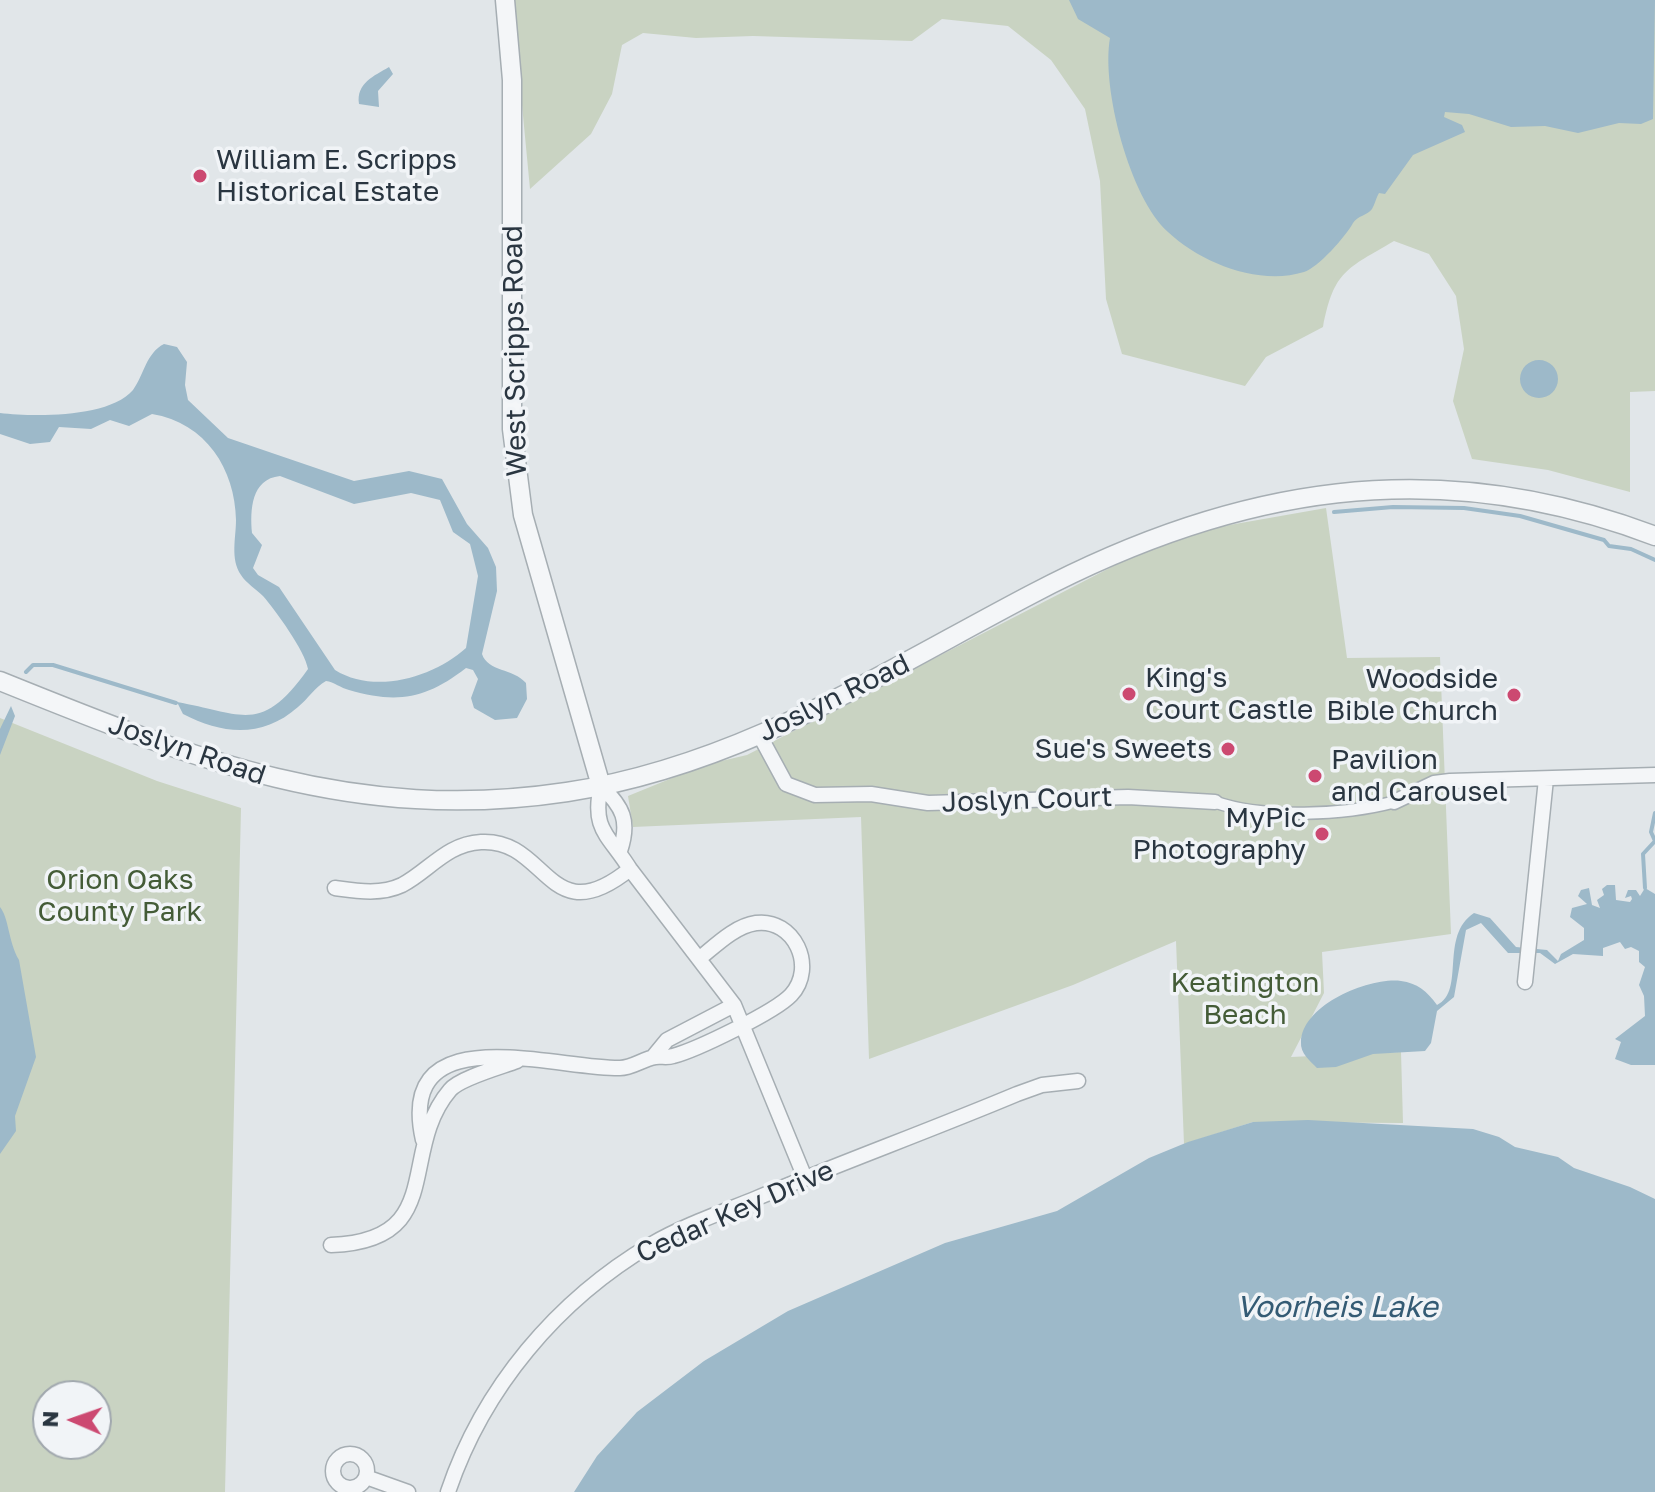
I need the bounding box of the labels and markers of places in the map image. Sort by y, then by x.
place label: William E. Scripps Historical Estate [216,143,457,209]
marker: William E. Scripps Historical Estate [191,167,209,185]
place label: King's Court Castle [1145,661,1313,727]
place label: Woodside Bible Church [1326,662,1498,728]
marker: King's Court Castle [1120,685,1138,703]
marker: Woodside Bible Church [1505,686,1523,704]
place label: Sue's Sweets [1035,732,1212,766]
marker: Sue's Sweets [1219,740,1237,758]
place label: Pavilion and Carousel [1331,743,1508,809]
marker: Pavilion and Carousel [1306,767,1324,785]
place label: MyPic Photography [1132,801,1306,867]
marker: MyPic Photography [1313,825,1331,843]

